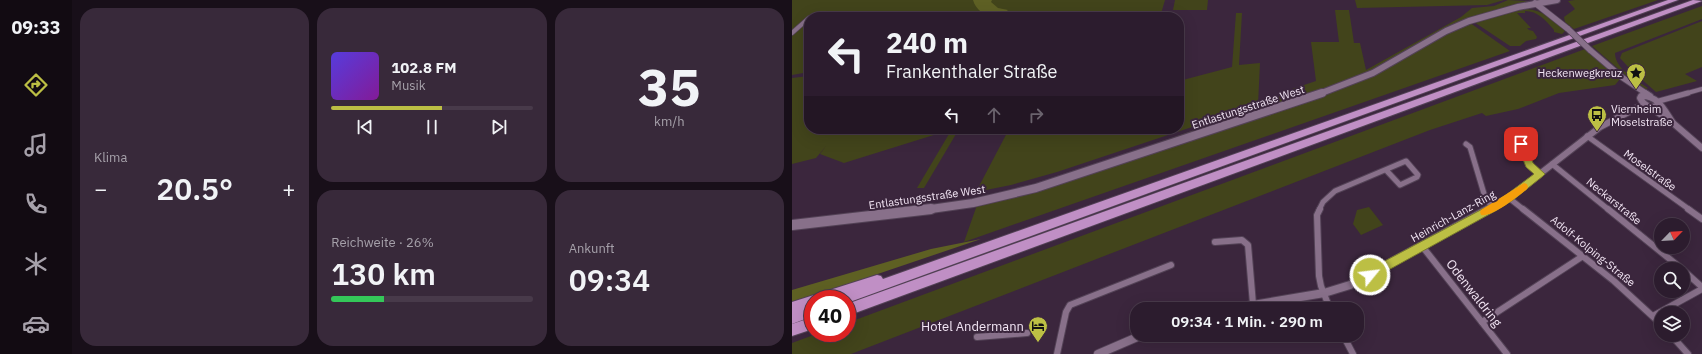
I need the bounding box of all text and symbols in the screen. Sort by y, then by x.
text: 09:33 [11,16,61,39]
text: 240 m [886,24,968,61]
icon: left [820,28,872,80]
text: 35 [638,53,701,120]
text: 102.8 FM [391,58,457,77]
text: Frankenthaler Straße [886,60,1057,83]
place icon: Heckenwegkreuz [1625,62,1647,90]
place label: Heckenwegkreuz [1537,66,1622,80]
icon: directions [22,71,50,99]
text: Musik [391,77,426,94]
street label: Entlastungsstraße West [1190,82,1306,132]
place label: Viernheim Moselstraße [1611,102,1673,129]
icon: left [941,104,963,126]
icon: ahead [983,104,1005,126]
icon: right [1025,104,1047,126]
bus stop icon: Viernheim Moselstraße [1586,104,1608,132]
text: km/h [654,113,685,130]
icon: previous [354,116,376,138]
icon: pause [421,116,443,138]
icon: next [488,116,510,138]
pin [1504,127,1538,161]
icon: music [22,131,50,159]
icon: arrive [1510,133,1532,155]
street label: Moselstraße [1621,146,1679,194]
text: Klima [94,149,127,166]
text: 20.5° [156,169,233,208]
text: − [94,174,107,203]
text: + [282,174,295,203]
street label: Neckarstraße [1584,174,1644,228]
street label: Entlastungsstraße West [868,182,986,212]
street label: Heinrich-Lanz-Ring [1408,187,1498,245]
icon: phone [22,190,50,218]
street label: Adolf-Kolping-Straße [1548,213,1638,289]
north arrow [1654,218,1690,254]
map controls [1654,218,1690,342]
text: Reichweite · 26% [331,234,434,251]
text: Ankunft [569,240,615,257]
icon: climate [22,250,50,278]
text: 130 km [331,254,436,293]
position arrow [1349,254,1391,296]
street label: Odenwaldring [1442,256,1506,330]
text: 09:34 [569,260,650,299]
button: search [1654,262,1690,298]
speed limit sign: 40 [804,290,856,342]
button: layers [1654,306,1690,342]
icon: car [22,310,50,338]
text: 09:34 · 1 Min. · 290 m [1171,312,1323,331]
hotel icon: Hotel Andermann [1027,315,1049,343]
place label: Hotel Andermann [921,318,1024,335]

